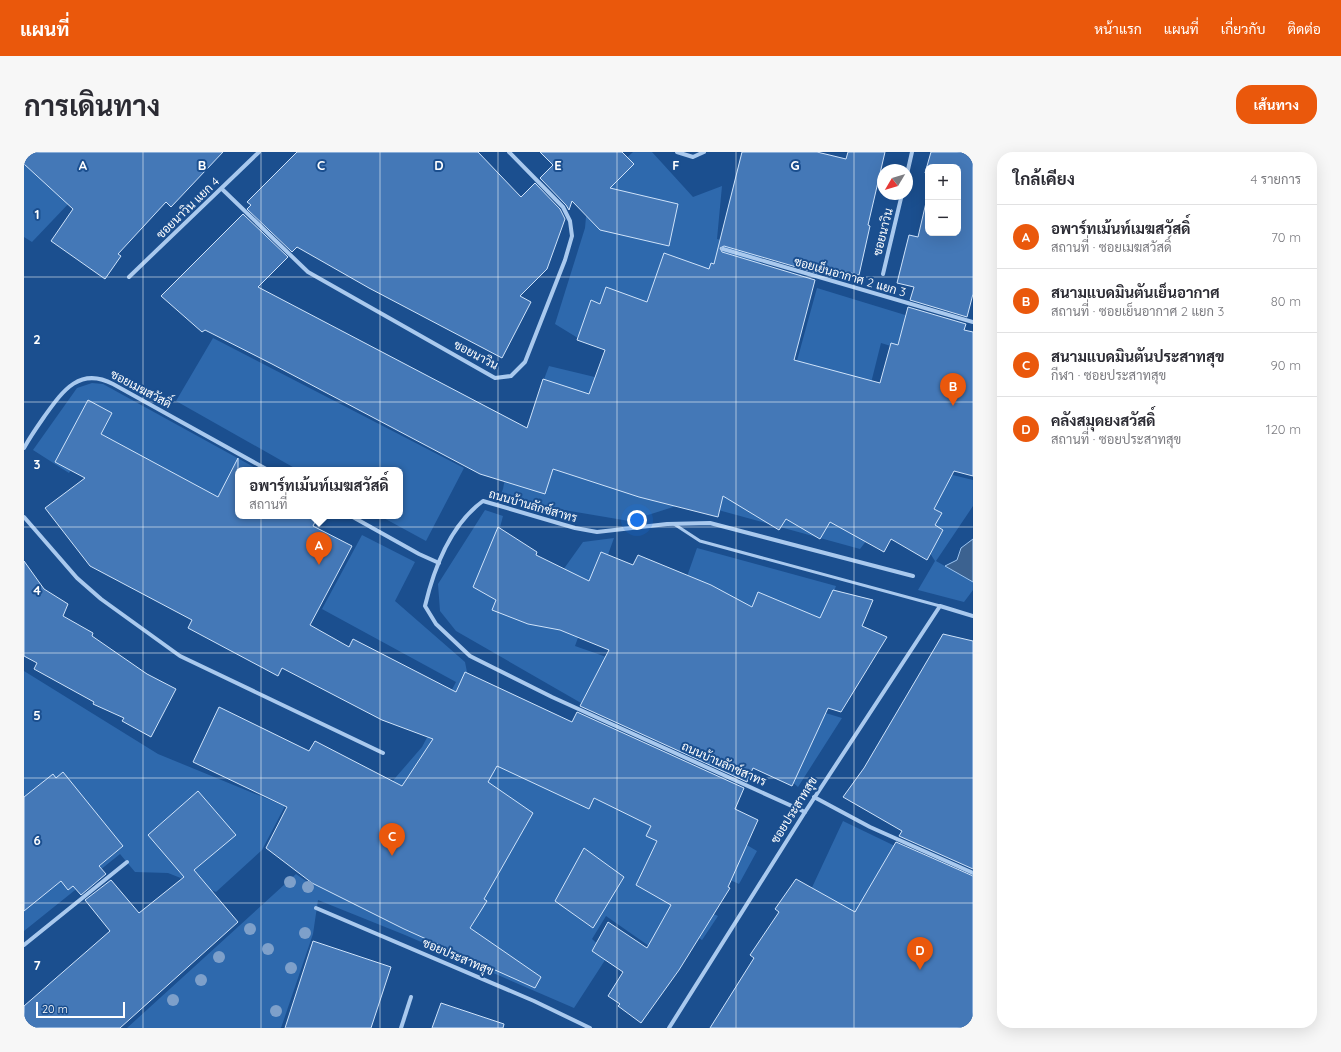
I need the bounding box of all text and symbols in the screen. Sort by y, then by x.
text: แผนที่ [20,17,69,41]
text: หน้าแรก [1094,20,1142,38]
text: แผนที่ [1164,20,1199,38]
text: เกี่ยวกับ [1221,20,1265,38]
text: ติดต่อ [1287,20,1321,38]
button: เส้นทาง [1236,85,1317,124]
text: การเดินทาง [24,88,160,123]
text: A [79,157,88,173]
text: B [198,157,206,173]
text: C [317,157,325,173]
text: D [434,157,444,173]
text: E [554,157,562,173]
text: F [672,157,680,173]
text: G [790,157,800,173]
north arrow [877,164,913,200]
map controls [925,164,961,236]
button: + [925,164,961,200]
text: ใกล้เคียง [1013,168,1075,189]
text: 4 รายการ [1250,171,1301,187]
street label: ซอยนาวิน แยก 4 [153,174,222,242]
button: − [925,200,961,236]
text: 1 [34,206,40,222]
street label: ซอยนาวิน [869,206,896,257]
text: อพาร์ทเม้นท์เมฆสวัสดิ์ [1051,219,1190,238]
text: A [1022,229,1030,245]
text: 70 m [1271,229,1301,245]
text: สถานที่ · ซอยเมฆสวัสดิ์ [1051,239,1172,255]
street label: ซอยเย็นอากาศ 2 แยก 3 [792,252,908,300]
text: สนามแบดมินตันเย็นอากาศ [1051,283,1220,302]
text: B [1022,293,1030,309]
text: 80 m [1271,293,1301,309]
text: สถานที่ · ซอยเย็นอากาศ 2 แยก 3 [1051,303,1224,319]
text: 2 [33,331,41,347]
street label: ซอยนาวิน [451,337,502,373]
text: สนามแบดมินตันประสาทสุข [1051,347,1224,366]
text: C [1022,357,1030,373]
text: 90 m [1271,357,1301,373]
street label: ซอยเมฆสวัสดิ์ [108,363,176,411]
text: กีฬา · ซอยประสาทสุข [1051,367,1166,383]
pin: B [940,373,966,406]
text: คลังสมุดยงสวัสดิ์ [1051,411,1156,430]
text: D [1021,421,1031,437]
text: 120 m [1266,421,1301,437]
text: สถานที่ · ซอยประสาทสุข [1051,431,1181,447]
text: 3 [34,456,41,472]
popup [235,467,403,519]
text: อพาร์ทเม้นท์เมฆสวัสดิ์ [249,476,389,495]
street label: ถนนบ้านลักซ์สาทร [487,486,579,525]
text: สถานที่ [249,496,288,512]
your location [627,510,647,530]
pin: A [306,532,332,565]
text: 4 [33,582,41,598]
text: 5 [33,707,41,723]
street label: ถนนบ้านลักซ์สาทร [679,738,769,789]
street label: ซอยประสาทสุข [767,773,822,847]
pin: C [379,823,405,856]
text: 6 [33,832,41,848]
street label: ซอยประสาทสุข [419,935,496,980]
pin: D [907,937,933,970]
text: 7 [33,957,41,973]
scale bar [36,1000,125,1019]
text: 20 m [42,1002,68,1016]

